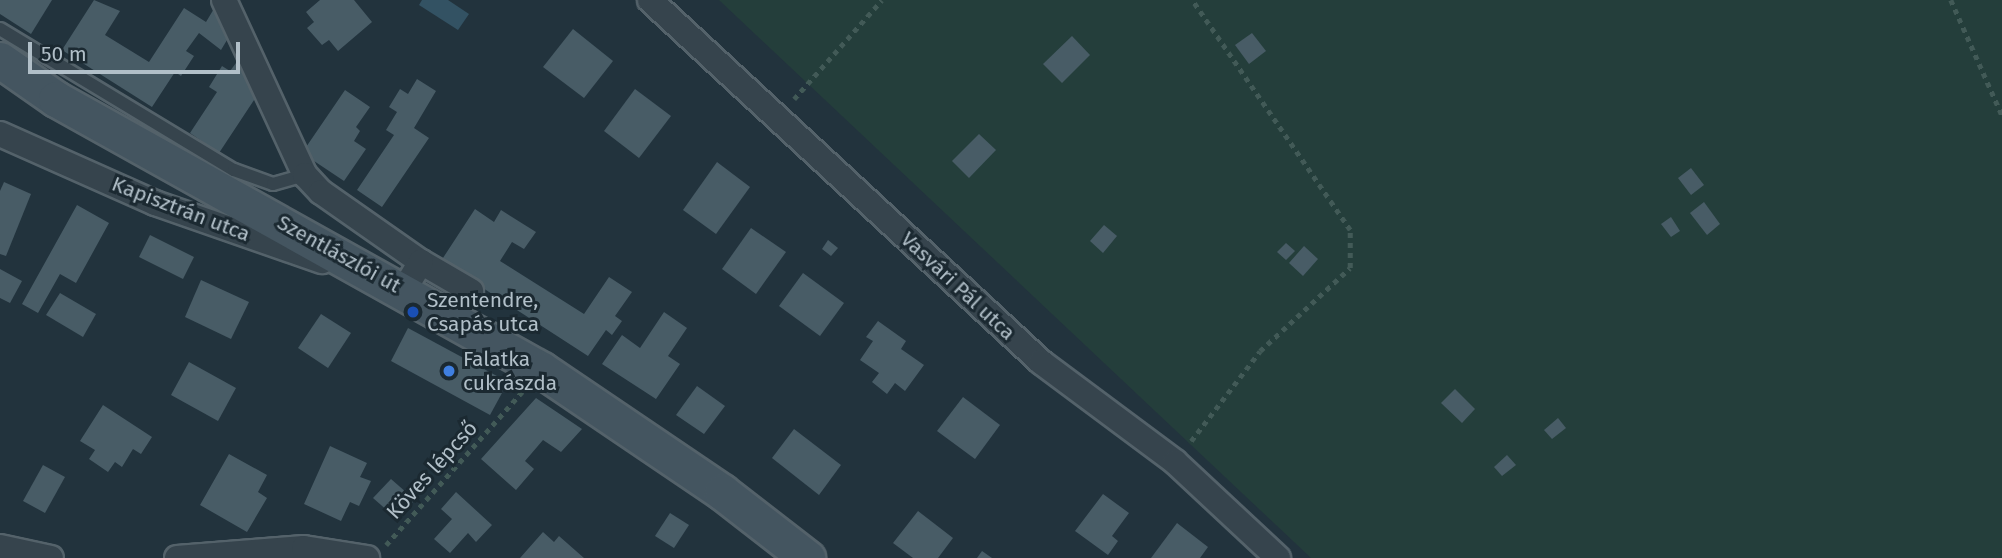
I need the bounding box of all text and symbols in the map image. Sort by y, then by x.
scale bar [32,28,243,72]
text: 50 m [41,41,87,67]
street label: Kapisztrán utca [108,171,254,247]
street label: Szentlászlói út [273,210,405,298]
street label: Vasvári Pál utca [896,227,1020,345]
place label: Szentendre, Csapás utca [427,287,539,337]
marker: Szentendre, Csapás utca [405,304,421,320]
place label: Falatka cukrászda [463,346,557,396]
marker: Falatka cukrászda [441,363,457,379]
street label: Köves lépcső [381,416,483,524]

